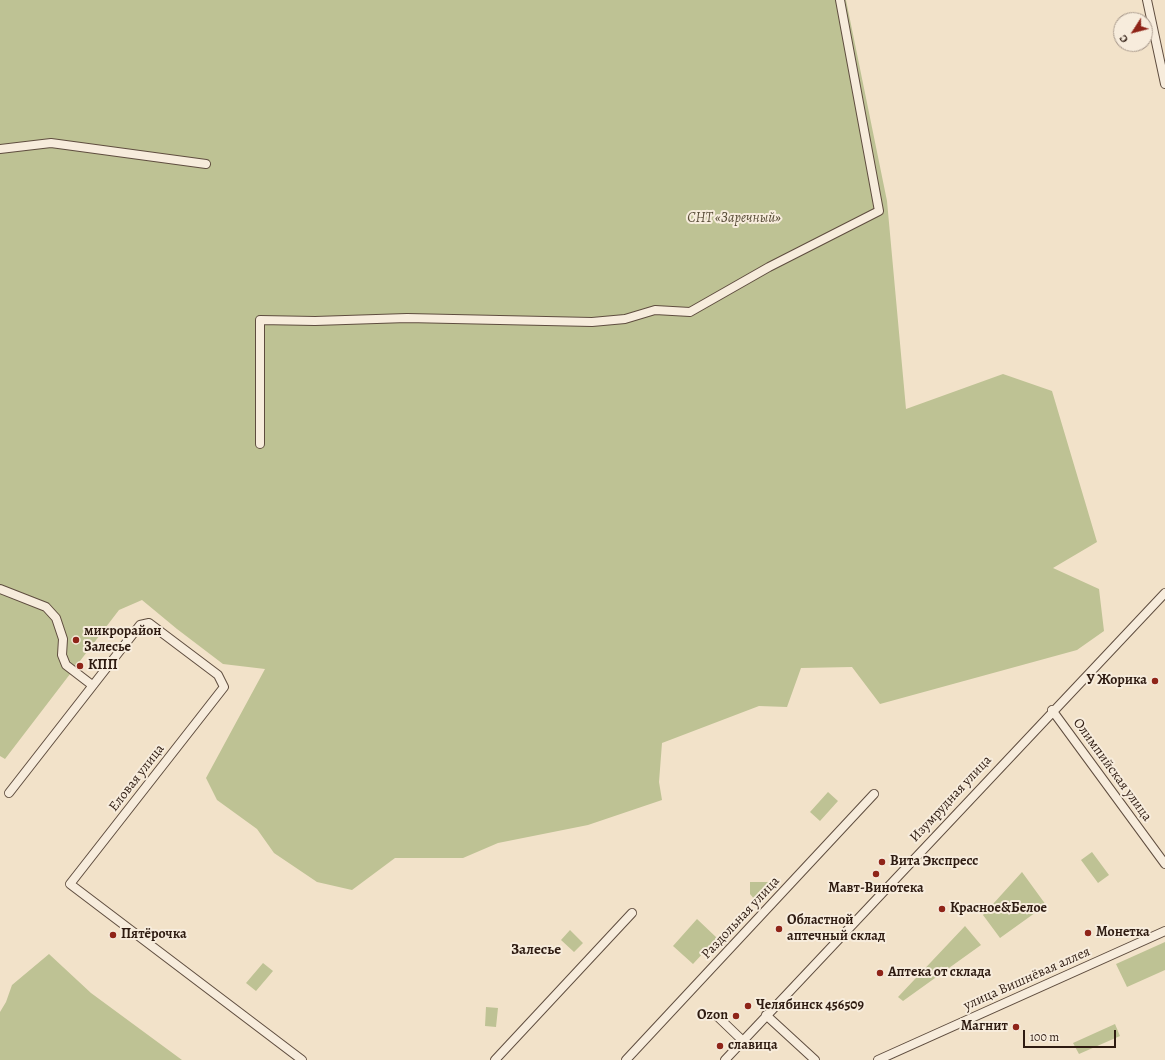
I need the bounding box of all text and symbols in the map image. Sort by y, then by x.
north arrow [1113,12,1153,52]
text: С [1116,32,1132,46]
park label: СНТ «Заречный» [687,211,781,227]
place label: микрорайон Залесье [84,624,162,656]
marker: микрорайон Залесье [71,635,81,645]
place label: КПП [88,658,118,674]
marker: КПП [75,661,85,671]
place label: У Жорика [1086,673,1147,689]
marker: У Жорика [1150,676,1160,686]
street label: Олимпийская улица [1069,715,1155,825]
street label: Еловая улица [106,741,168,815]
street label: Изумрудная улица [906,752,996,846]
place label: Вита Экспресс [890,854,978,870]
marker: Вита Экспресс [877,857,887,867]
marker: Мавт-Винотека [871,869,881,879]
street label: Раздольная улица [698,873,784,963]
place label: Мавт-Винотека [828,881,924,897]
place label: Красное&Белое [950,901,1047,917]
marker: Красное&Белое [937,904,947,914]
place label: Областной аптечный склад [787,913,885,946]
marker: Областной аптечный склад [774,924,784,934]
place label: Монетка [1096,925,1150,941]
place label: Пятёрочка [121,927,187,943]
marker: Монетка [1083,928,1093,938]
marker: Пятёрочка [108,930,118,940]
district label: Залесье [511,941,561,959]
street label: улица Вишнёвая аллея [961,944,1093,1014]
place label: Аптека от склада [888,965,991,981]
marker: Аптека от склада [875,968,885,978]
place label: Челябинск 456509 [756,998,864,1014]
marker: Челябинск 456509 [743,1001,753,1011]
place label: Ozon [697,1008,728,1024]
marker: Ozon [731,1011,741,1021]
place label: Магнит [961,1019,1008,1035]
marker: Магнит [1011,1022,1021,1032]
scale bar [1025,1022,1118,1048]
text: 100 m [1030,1029,1059,1045]
place label: славица [728,1038,778,1054]
marker: славица [715,1041,725,1051]

